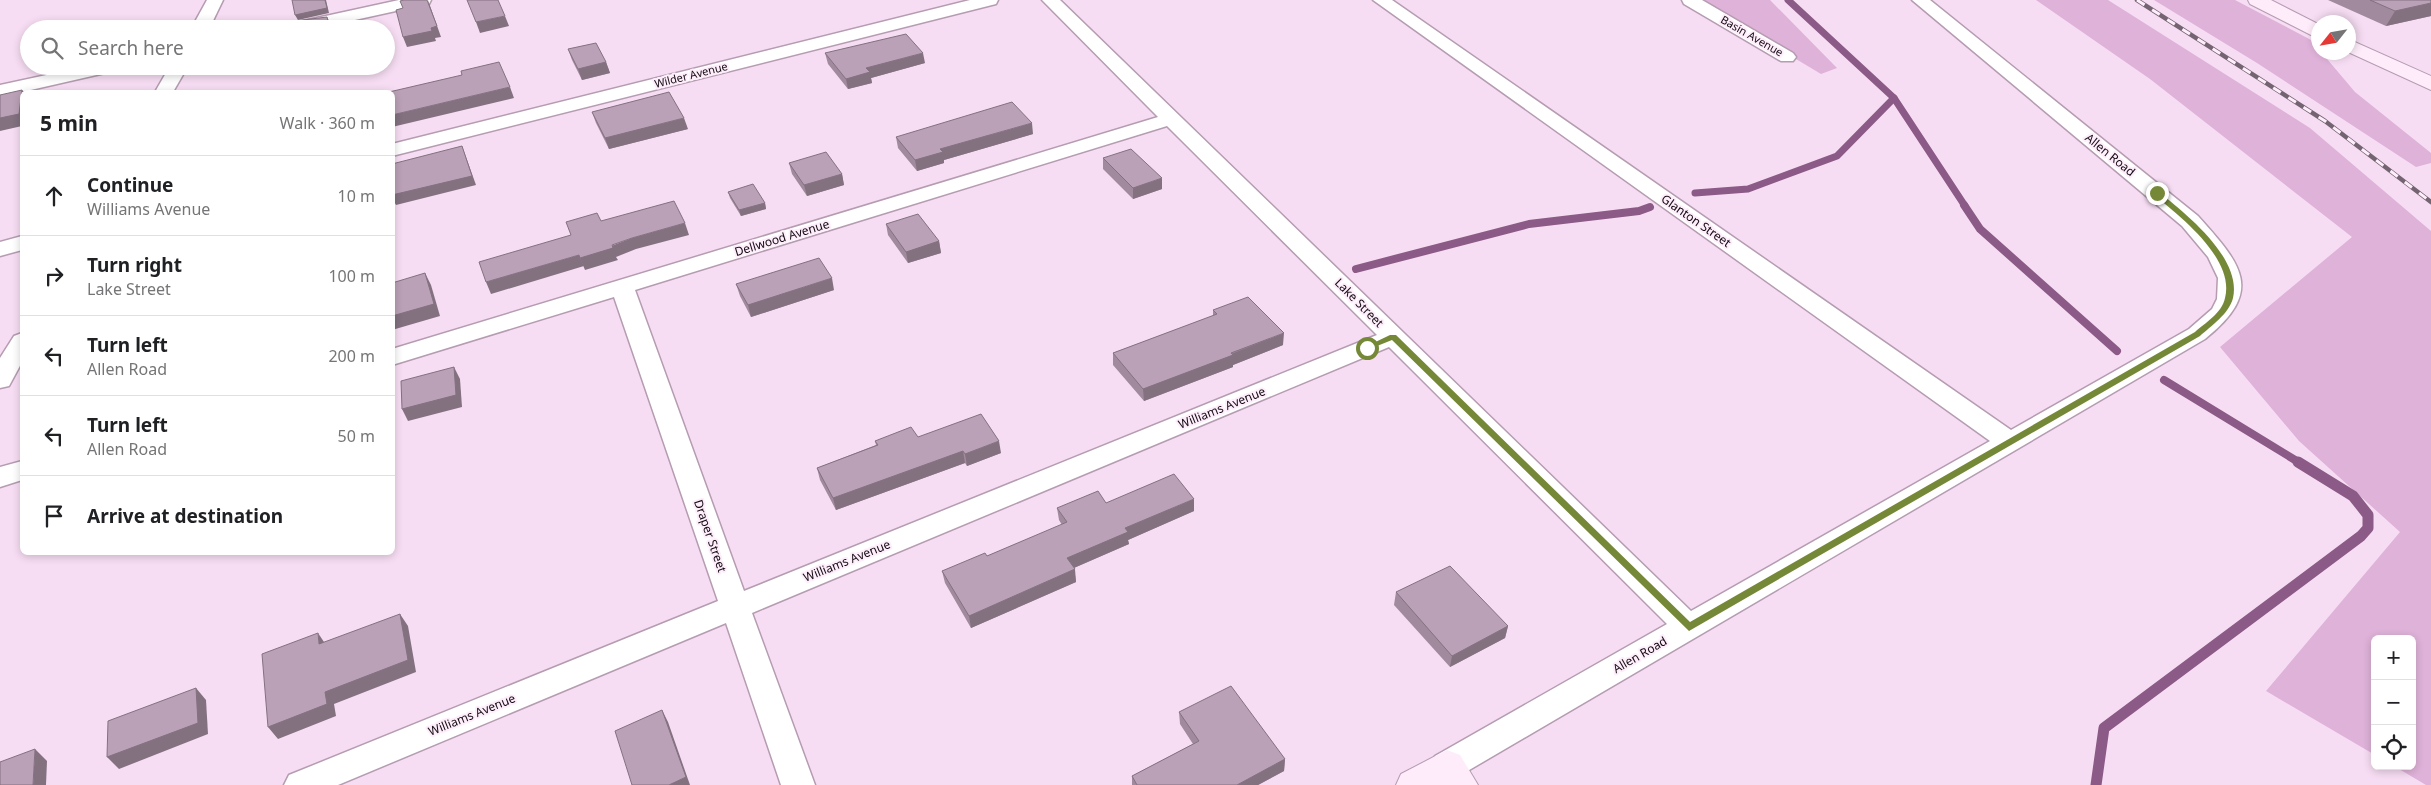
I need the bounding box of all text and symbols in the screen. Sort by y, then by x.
street label: Basin Avenue [1718,12,1786,59]
north arrow [2311,15,2356,60]
search box [20,20,395,75]
icon: search [38,34,66,62]
text: Search here [78,35,184,61]
street label: Wilder Avenue [653,58,729,91]
text: 5 min [40,109,98,137]
text: Walk · 360 m [280,112,375,134]
street label: Allen Road [2082,129,2139,180]
text: Continue [87,172,173,198]
icon: ahead [40,182,68,210]
route end [2146,182,2169,205]
text: 10 m [338,185,375,207]
street label: Glanton Street [1658,190,1735,251]
text: Williams Avenue [87,198,210,220]
street label: Dellwood Avenue [732,215,832,260]
text: Turn right [87,252,182,278]
icon: right [40,262,68,290]
text: 100 m [328,265,375,287]
street label: Lake Street [1331,274,1388,331]
text: Lake Street [87,278,171,300]
text: Turn left [87,332,168,358]
route start [1356,337,1379,360]
icon: left [40,342,68,370]
text: 200 m [328,345,375,367]
text: Allen Road [87,358,167,380]
street label: Williams Avenue [1176,382,1268,433]
text: Turn left [87,412,168,438]
icon: left [40,422,68,450]
text: 50 m [338,425,375,447]
text: Allen Road [87,438,167,460]
street label: Draper Street [690,497,731,575]
icon: arrive [40,502,68,530]
text: Arrive at destination [87,503,283,529]
street label: Williams Avenue [801,535,893,586]
street label: Allen Road [1610,632,1670,677]
map controls [2371,635,2416,770]
button: + [2371,635,2416,680]
button: − [2371,680,2416,725]
street label: Williams Avenue [426,689,518,740]
button: locate [2371,725,2416,770]

